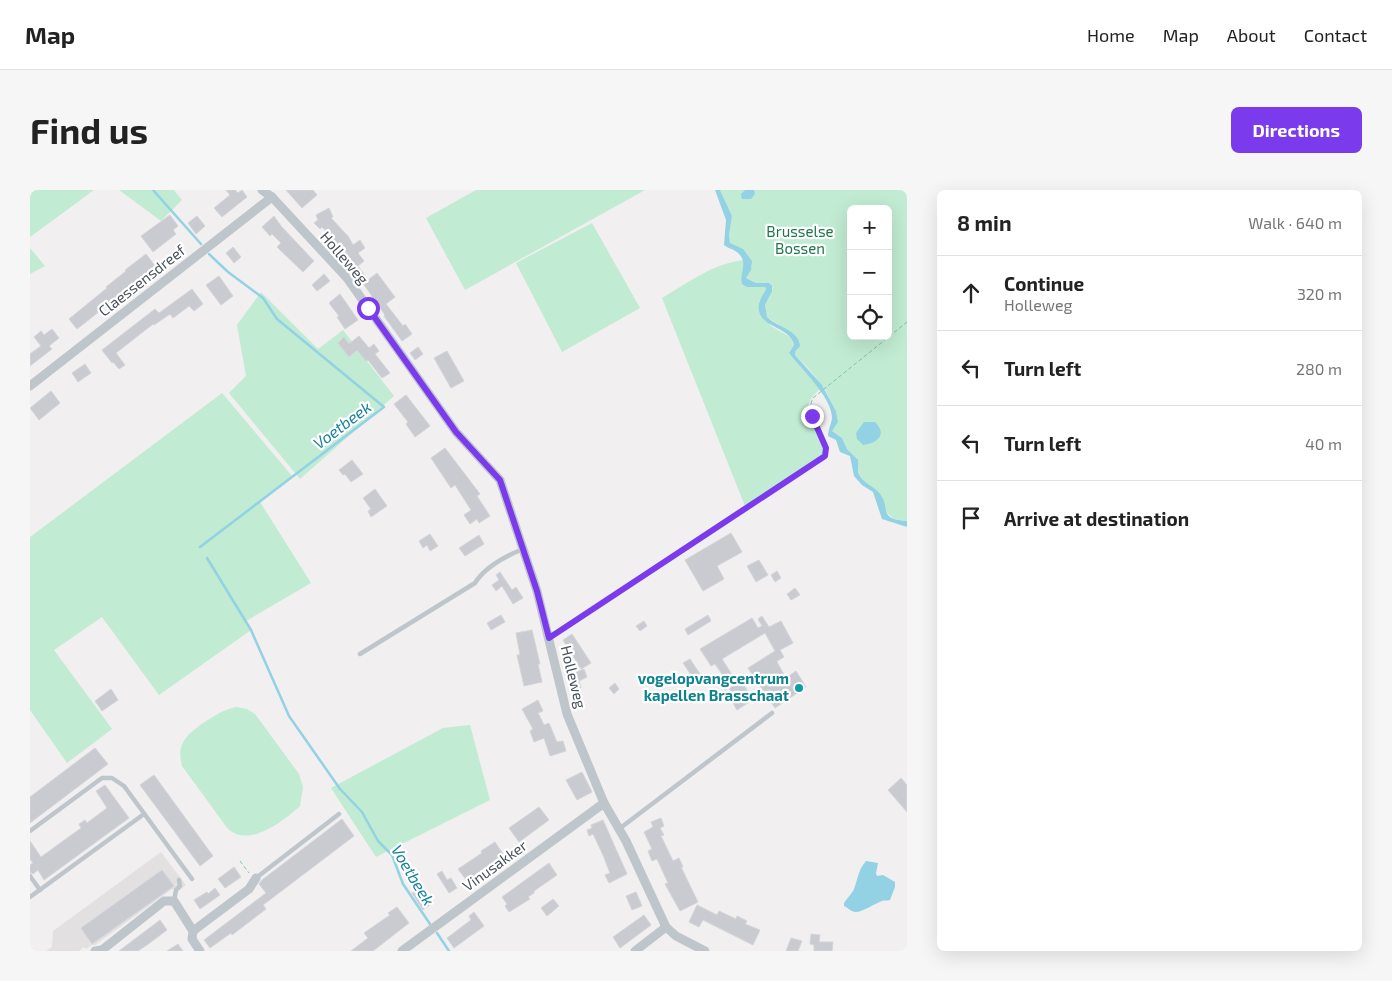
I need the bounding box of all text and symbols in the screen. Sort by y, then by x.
text: Map [25,20,75,49]
text: Home [1087,24,1135,46]
text: Map [1163,24,1199,46]
text: About [1227,24,1276,46]
text: Contact [1304,24,1367,46]
button: Directions [1231,107,1362,153]
text: Find us [30,109,148,151]
map controls [847,205,892,340]
button: + [847,205,892,250]
text: 8 min [957,210,1012,235]
text: Walk · 640 m [1248,213,1342,232]
park label: Brusselse Bossen [766,222,834,257]
street label: Holleweg [317,227,373,288]
street label: Claessensdreef [94,241,189,320]
button: − [847,250,892,295]
text: Continue [1004,272,1084,295]
icon: ahead [957,279,985,307]
text: 320 m [1297,284,1342,303]
button: locate [847,295,892,340]
text: Holleweg [1004,295,1073,314]
route start [357,297,380,320]
icon: left [957,354,985,382]
text: Turn left [1004,357,1081,380]
text: 280 m [1296,359,1342,378]
water label: Voetbeek [309,397,374,452]
route end [801,405,824,428]
icon: left [957,429,985,457]
text: Turn left [1004,432,1081,455]
text: 40 m [1305,434,1342,453]
icon: arrive [957,504,985,532]
text: Arrive at destination [1004,507,1189,530]
street label: Holleweg [557,643,591,711]
place label: vogelopvangcentrum kapellen Brasschaat [638,669,789,704]
marker: vogelopvangcentrum kapellen Brasschaat [793,682,805,694]
street label: Vinusakker [459,836,530,895]
water label: Voetbeek [388,841,439,909]

